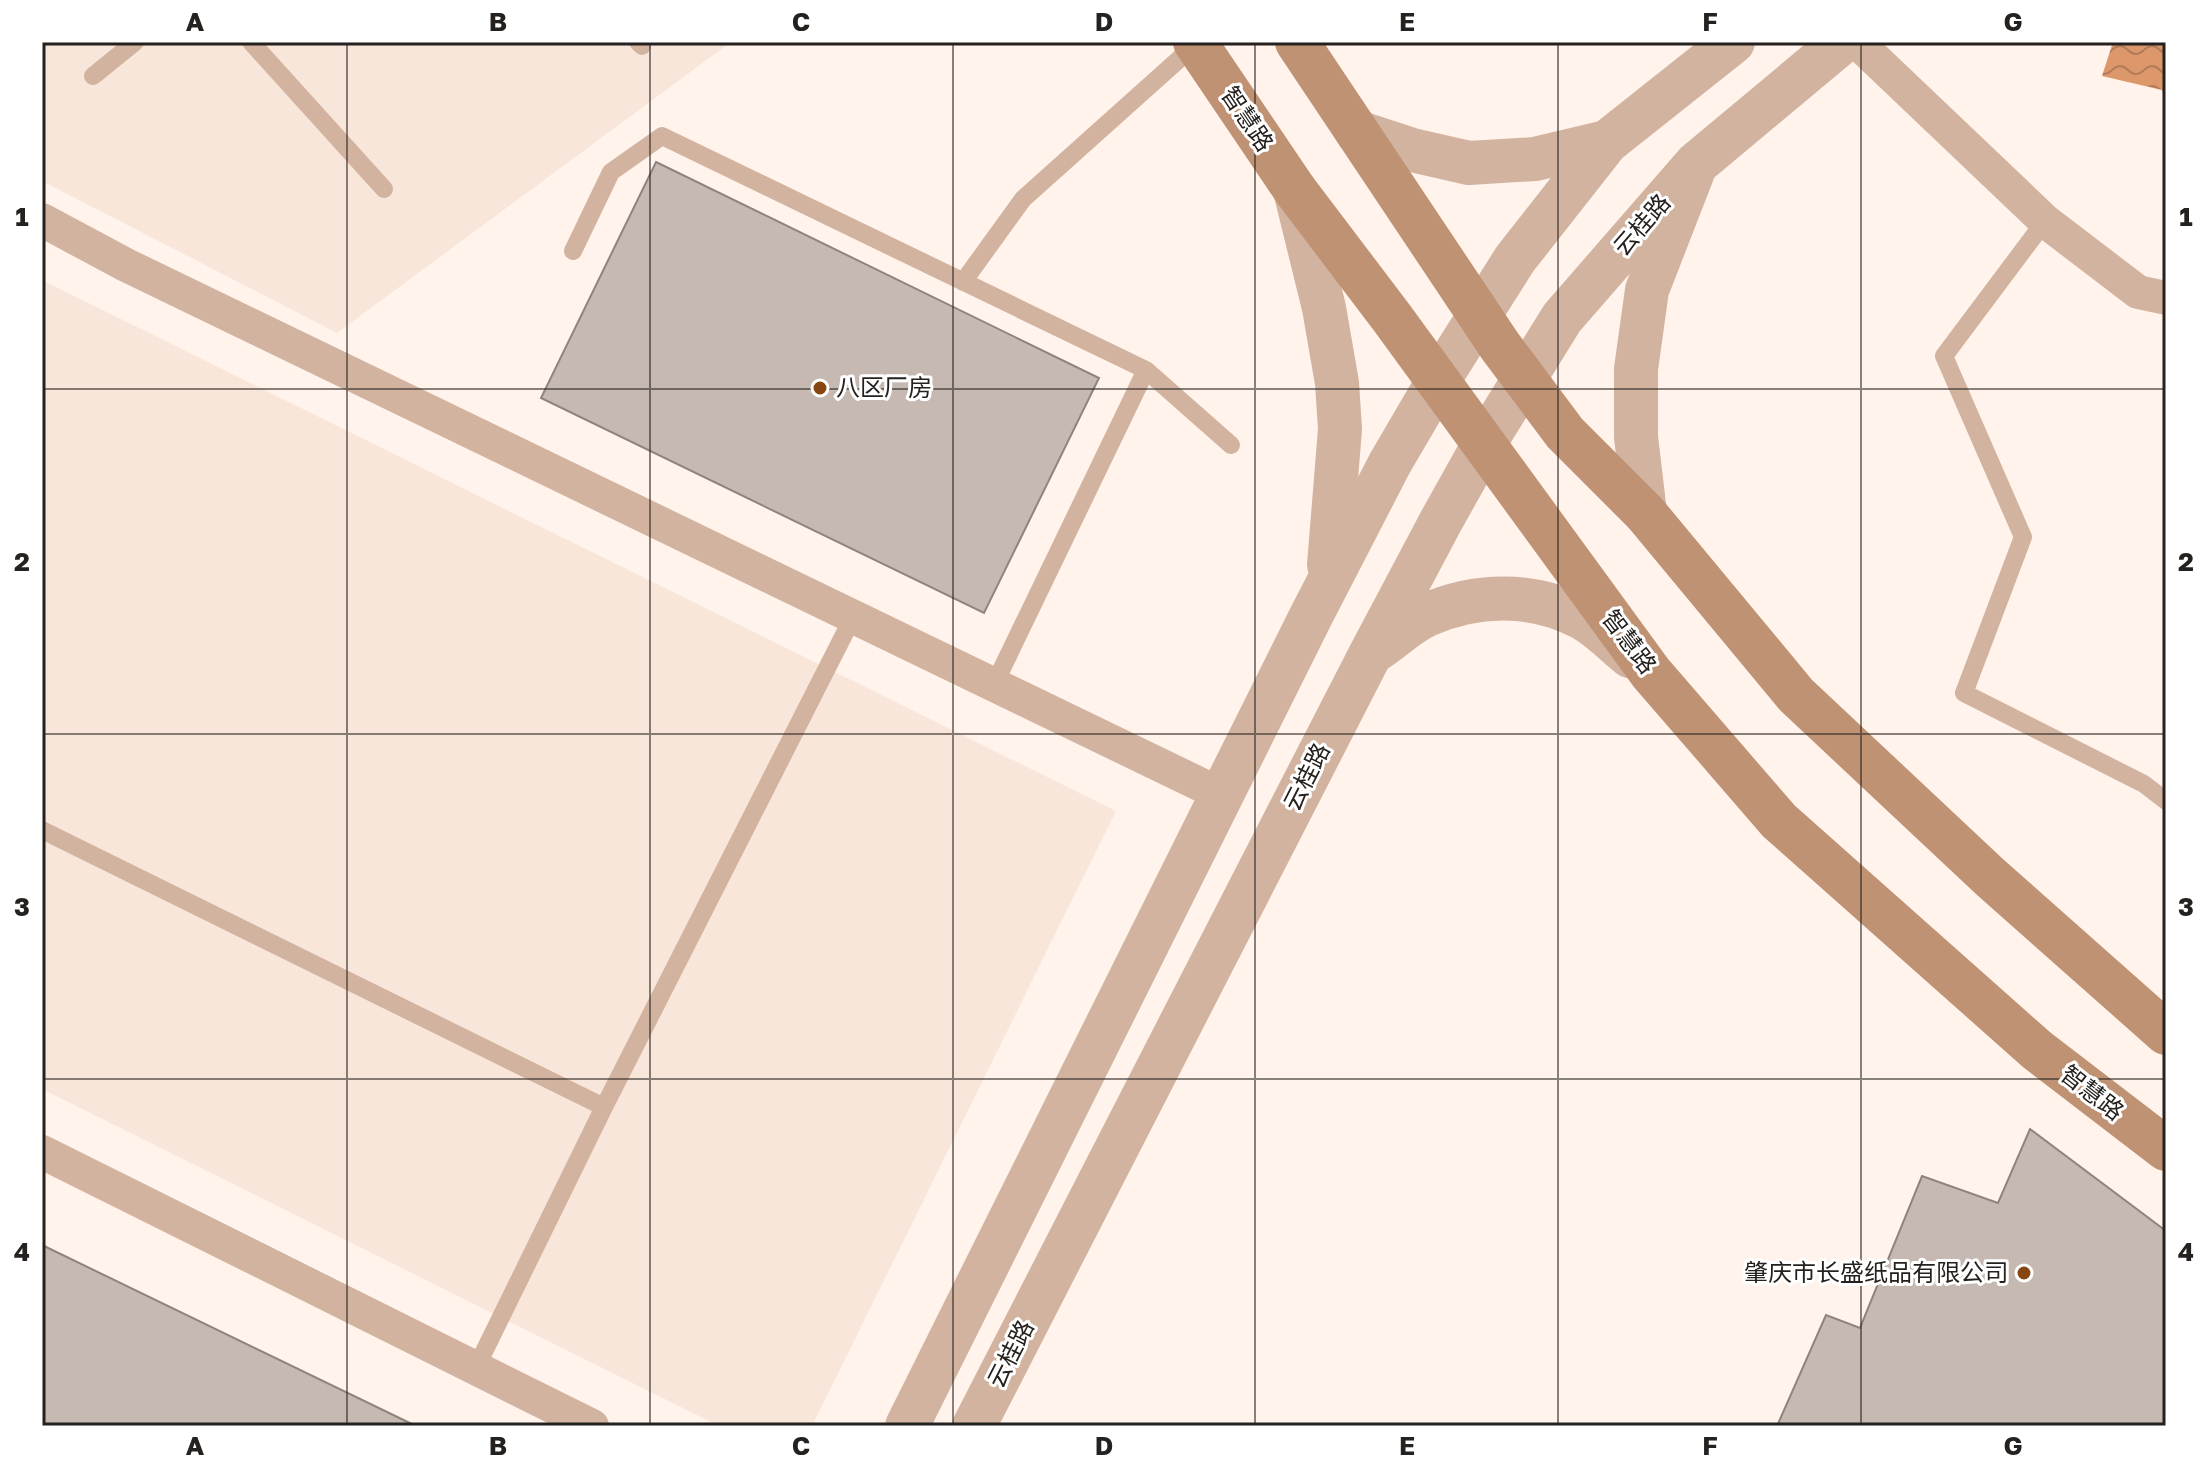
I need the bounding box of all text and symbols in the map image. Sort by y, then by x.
text: A [186,6,205,37]
text: B [489,6,507,37]
text: C [792,6,810,37]
text: D [1095,6,1113,37]
text: E [1399,6,1415,37]
text: F [1702,6,1718,37]
text: G [2003,6,2023,37]
street label: 智慧路 [1216,80,1280,156]
street label: 云桂路 [1606,187,1675,261]
text: 1 [15,201,29,232]
text: 1 [2179,201,2193,232]
place label: 八区厂房 [836,372,932,401]
marker: 八区厂房 [811,379,829,397]
text: 2 [14,546,30,577]
text: 2 [2178,546,2194,577]
street label: 智慧路 [1597,604,1663,679]
street label: 云桂路 [1276,738,1335,815]
text: 3 [14,891,30,922]
text: 3 [2178,891,2194,922]
street label: 智慧路 [2056,1058,2130,1125]
text: 4 [14,1236,30,1267]
text: 4 [2178,1236,2194,1267]
place label: 肇庆市长盛纸品有限公司 [1744,1257,2008,1286]
marker: 肇庆市长盛纸品有限公司 [2015,1264,2033,1282]
street label: 云桂路 [980,1315,1039,1392]
text: A [186,1430,205,1461]
text: B [489,1430,507,1461]
text: C [792,1430,810,1461]
text: D [1095,1430,1113,1461]
text: E [1399,1430,1415,1461]
text: F [1702,1430,1718,1461]
text: G [2003,1430,2023,1461]

